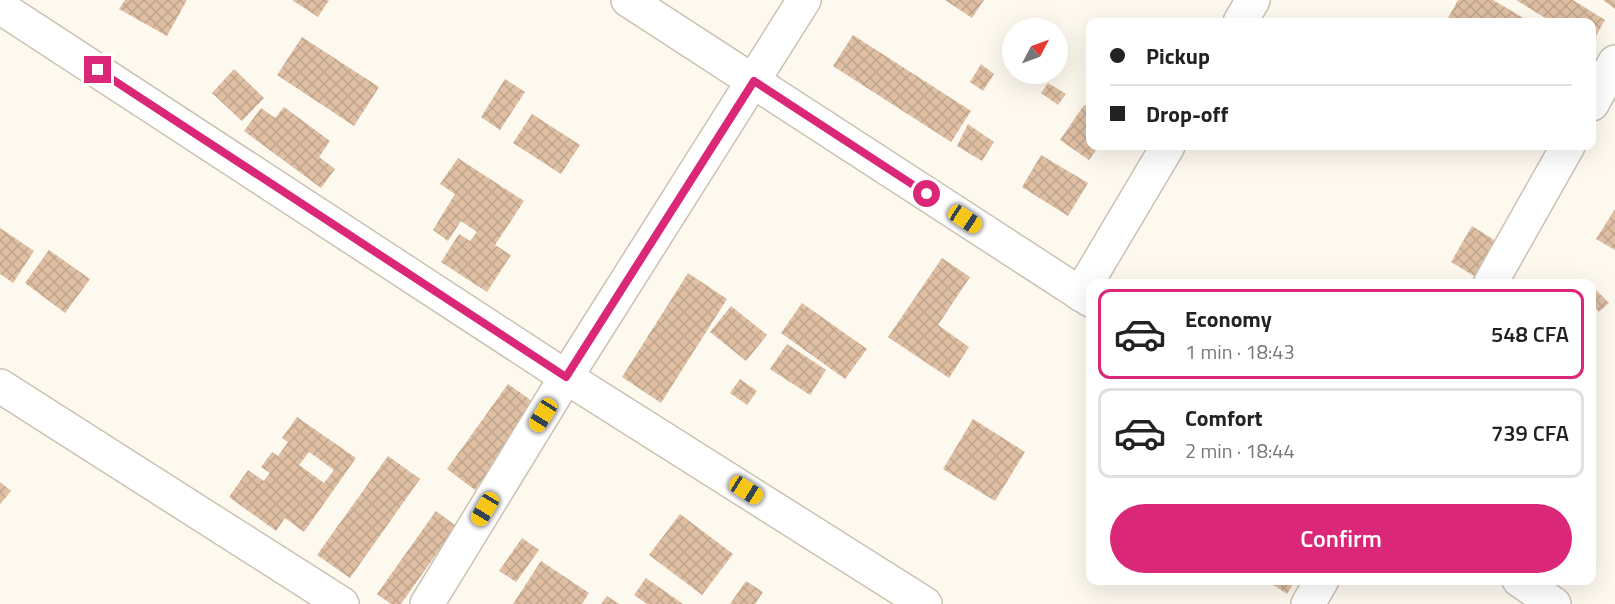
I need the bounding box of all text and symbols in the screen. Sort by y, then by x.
north arrow [1002,18,1068,84]
map controls [1002,18,1068,84]
text: Pickup [1146,39,1210,73]
route end [84,56,111,83]
text: Drop-off [1146,97,1228,131]
route start [913,180,940,207]
car [945,202,985,236]
text: Economy [1185,302,1272,336]
icon: car [1113,307,1167,361]
text: 548 CFA [1491,317,1569,351]
text: 1 min · 18:43 [1185,336,1295,367]
car [526,395,560,435]
text: Comfort [1185,401,1263,435]
icon: car [1113,406,1167,460]
text: 739 CFA [1491,416,1569,450]
text: 2 min · 18:44 [1185,435,1295,466]
car [726,473,766,507]
car [468,489,502,529]
button: Confirm [1110,504,1572,573]

